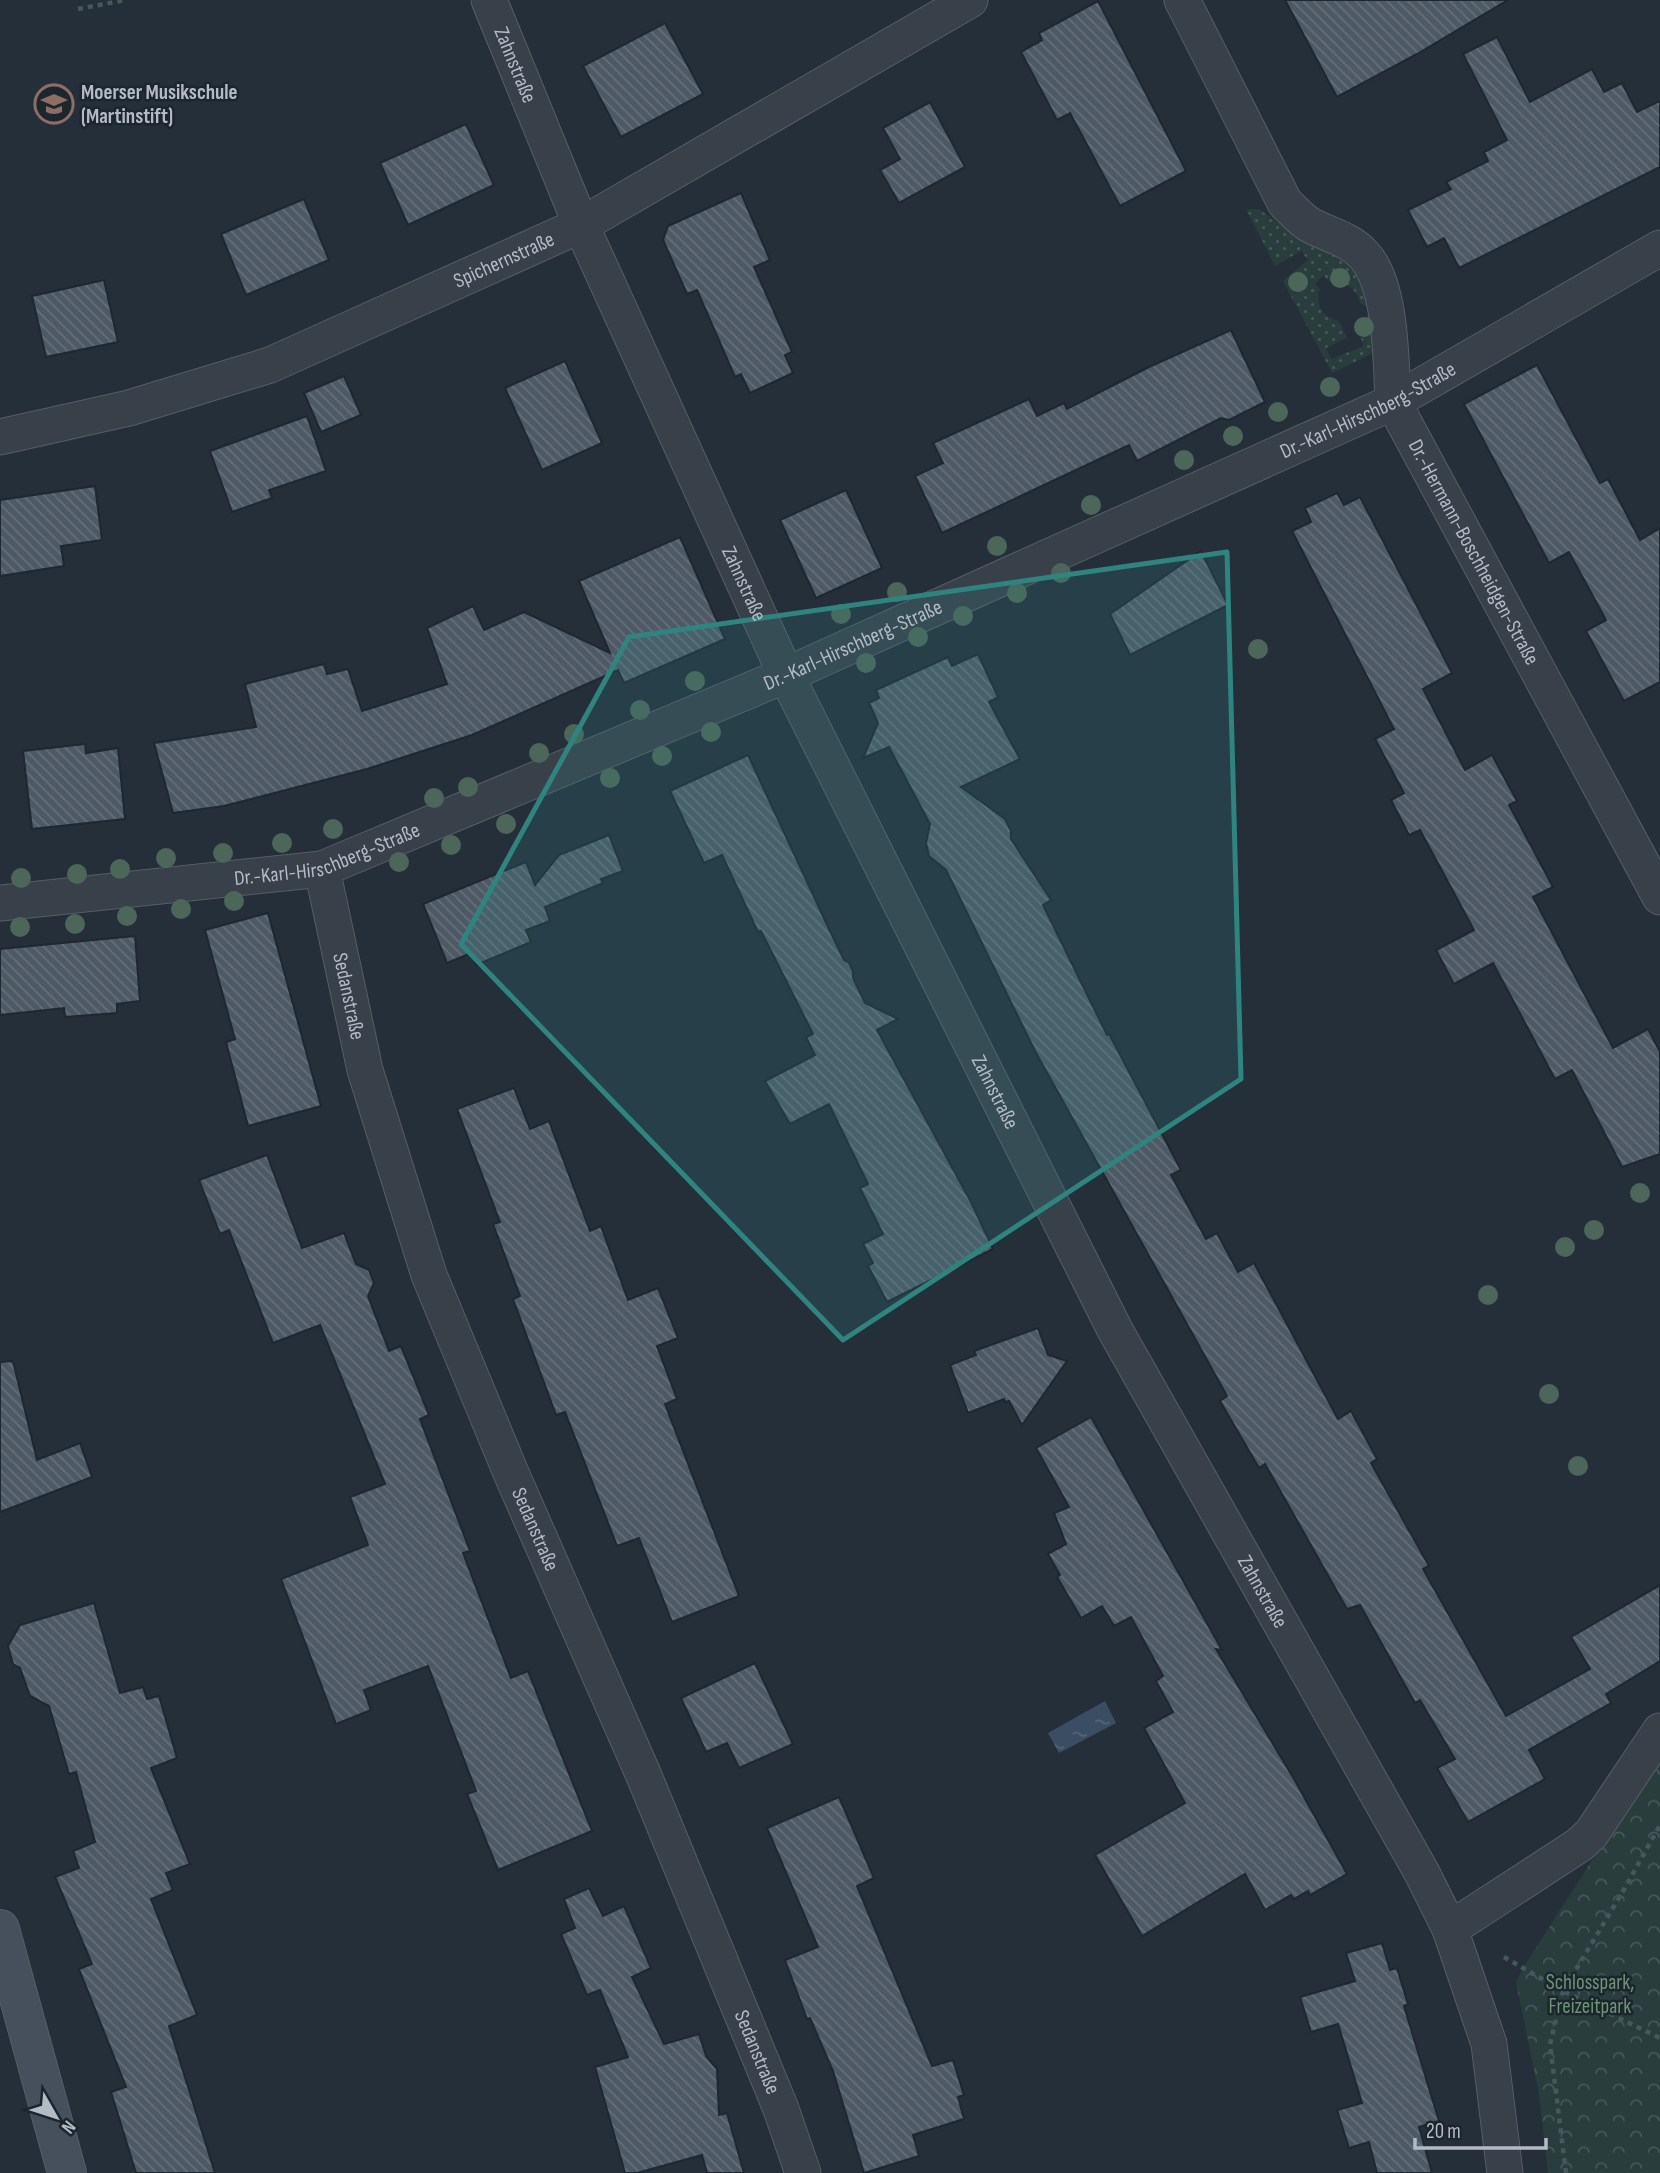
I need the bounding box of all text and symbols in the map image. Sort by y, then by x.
street label: Zahnstraße [488,23,542,107]
place label: Moerser Musikschule (Martinstift) [81,80,238,129]
school or university icon: Moerser Musikschule (Martinstift) [33,83,75,125]
street label: Spichernstraße [450,227,558,294]
street label: Dr.-Karl-Hirschberg-Straße [1276,357,1460,464]
street label: Dr.-Hermann-Boschheidgen-Straße [1403,435,1544,669]
street label: Zahnstraße [716,542,772,625]
street label: Dr.-Karl-Hirschberg-Straße [760,594,946,696]
street label: Dr.-Karl-Hirschberg-Straße [233,818,424,891]
street label: Sedanstraße [327,950,370,1042]
street label: Zahnstraße [966,1051,1024,1133]
street label: Sedanstraße [506,1484,564,1575]
street label: Zahnstraße [1232,1551,1293,1633]
park label: Schlosspark, Freizeitpark [1546,1970,1634,2019]
street label: Sedanstraße [729,2007,785,2098]
north arrow [21,2082,91,2152]
scale bar [1415,2106,1546,2150]
text: N [56,2116,80,2138]
text: 20 m [1426,2119,1461,2144]

